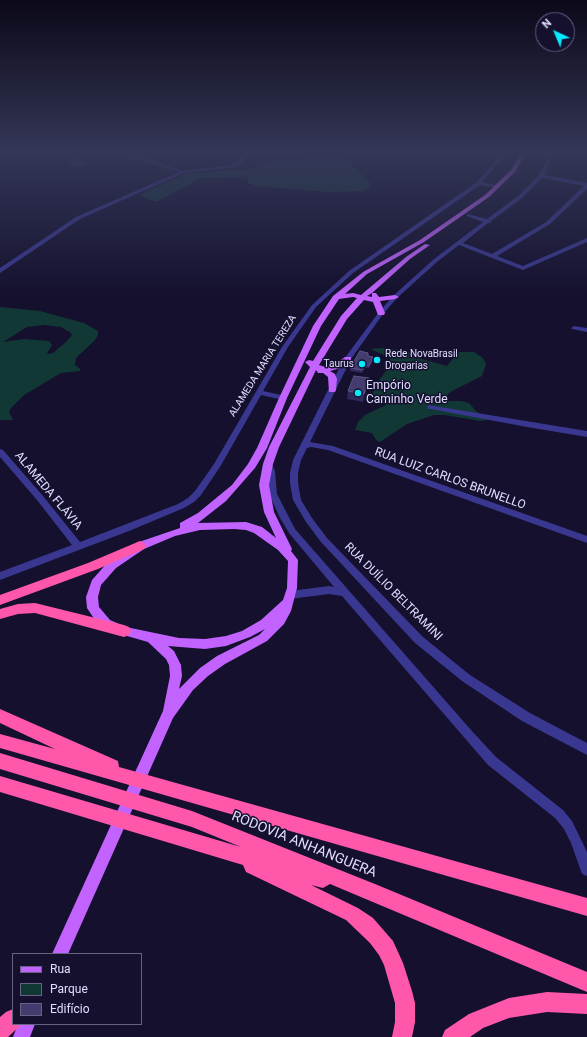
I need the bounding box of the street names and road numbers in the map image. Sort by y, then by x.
street label: ALAMEDA MARIA TEREZA [227,313,299,419]
street label: RUA LUIZ CARLOS BRUNELLO [373,445,527,513]
street label: ALAMEDA FLÁVIA [11,449,85,533]
street label: RUA DUÍLIO BELTRAMINI [341,540,445,644]
street label: RODOVIA ANHANGUERA [229,808,379,882]

